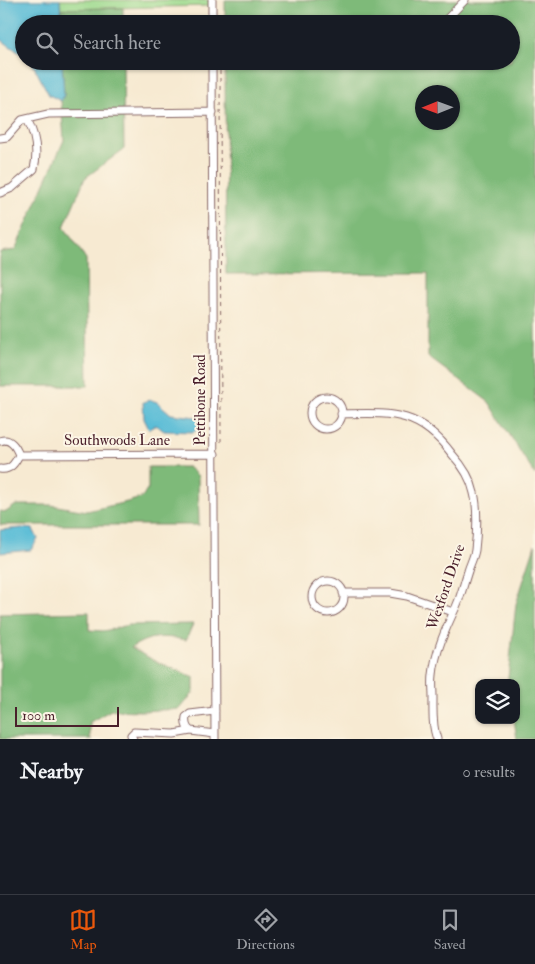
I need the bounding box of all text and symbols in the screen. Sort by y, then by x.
search box [15,15,520,70]
icon: search [33,29,61,57]
text: Search here [73,31,161,55]
north arrow [415,85,460,130]
street label: Pettibone Road [191,354,210,446]
street label: Southwoods Lane [64,431,170,450]
street label: Wexford Drive [422,542,470,633]
map controls [475,679,520,724]
button: layers [475,679,520,724]
scale bar [15,704,119,727]
text: 100 m [22,707,55,724]
text: Nearby [20,758,83,785]
text: 0 results [462,762,515,782]
tab: Map [69,906,97,953]
tab: Directions [236,906,295,953]
tab: Saved [434,906,466,953]

